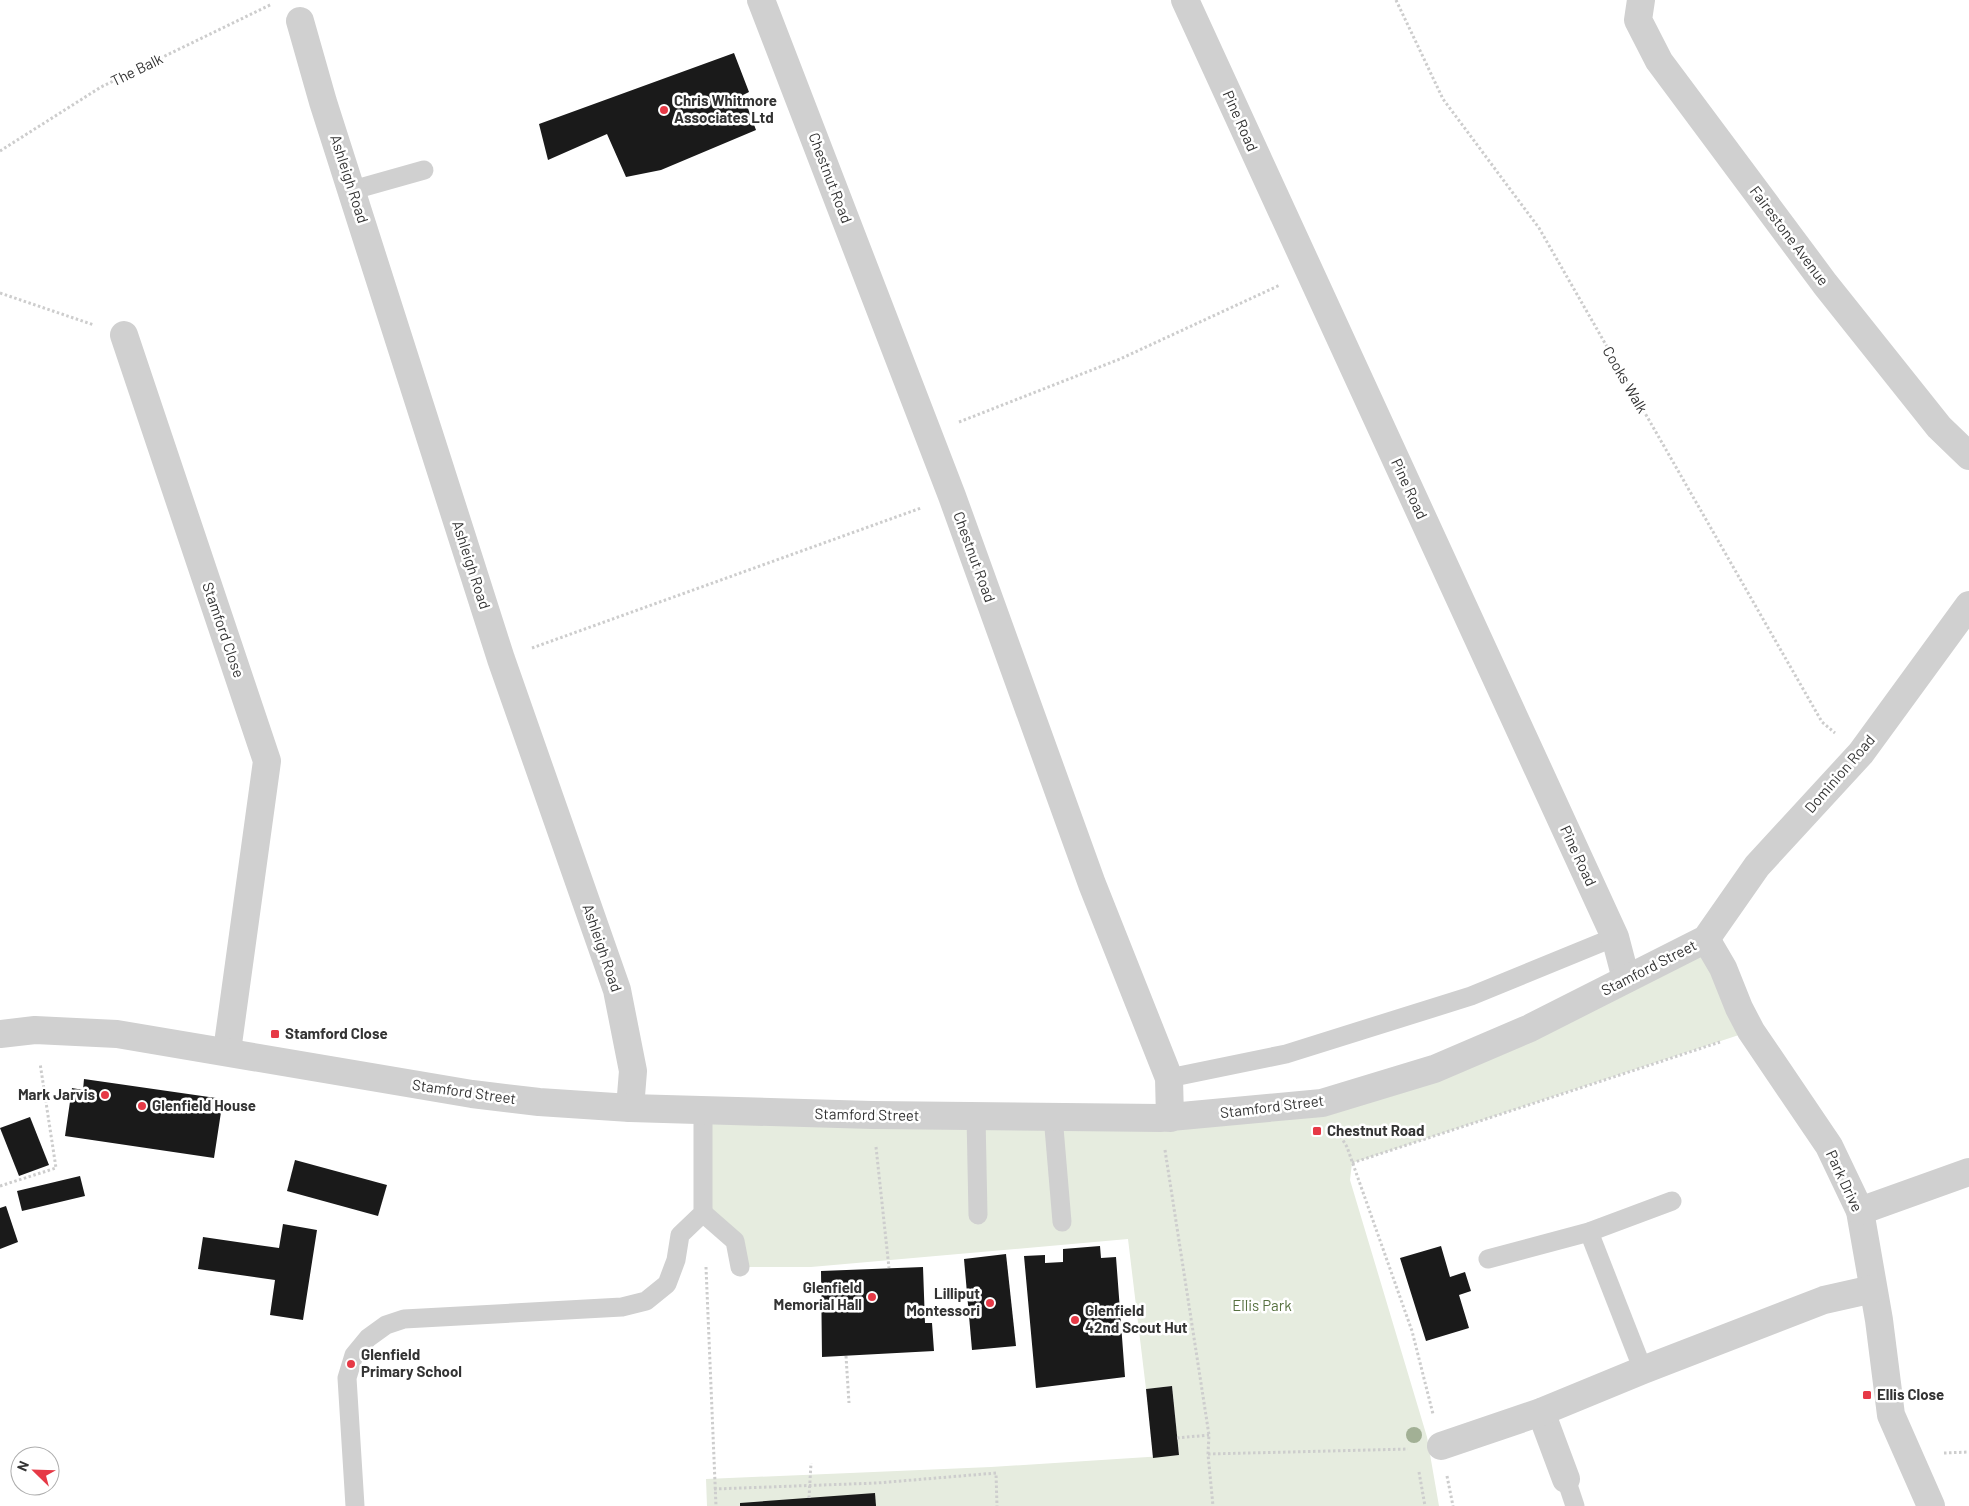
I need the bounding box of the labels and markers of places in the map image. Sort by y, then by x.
place label: Chris Whitmore Associates Ltd [674,91,777,126]
marker: Chris Whitmore Associates Ltd [658,104,670,116]
place label: Stamford Close [285,1024,388,1042]
marker: Stamford Close [269,1028,281,1040]
place label: Mark Jarvis [18,1085,95,1103]
marker: Mark Jarvis [99,1089,111,1101]
place label: Glenfield House [152,1096,256,1114]
marker: Glenfield House [136,1100,148,1112]
place label: Chestnut Road [1327,1121,1425,1139]
marker: Chestnut Road [1311,1125,1323,1137]
place label: Glenfield Memorial Hall [773,1278,862,1313]
place label: Lilliput Montessori [906,1284,980,1319]
marker: Glenfield Memorial Hall [866,1291,878,1303]
marker: Lilliput Montessori [984,1297,996,1309]
place label: Glenfield 42nd Scout Hut [1085,1301,1188,1336]
marker: Glenfield 42nd Scout Hut [1069,1314,1081,1326]
place label: Glenfield Primary School [361,1345,462,1380]
marker: Glenfield Primary School [345,1358,357,1370]
place label: Ellis Close [1877,1385,1944,1403]
marker: Ellis Close [1861,1389,1873,1401]

